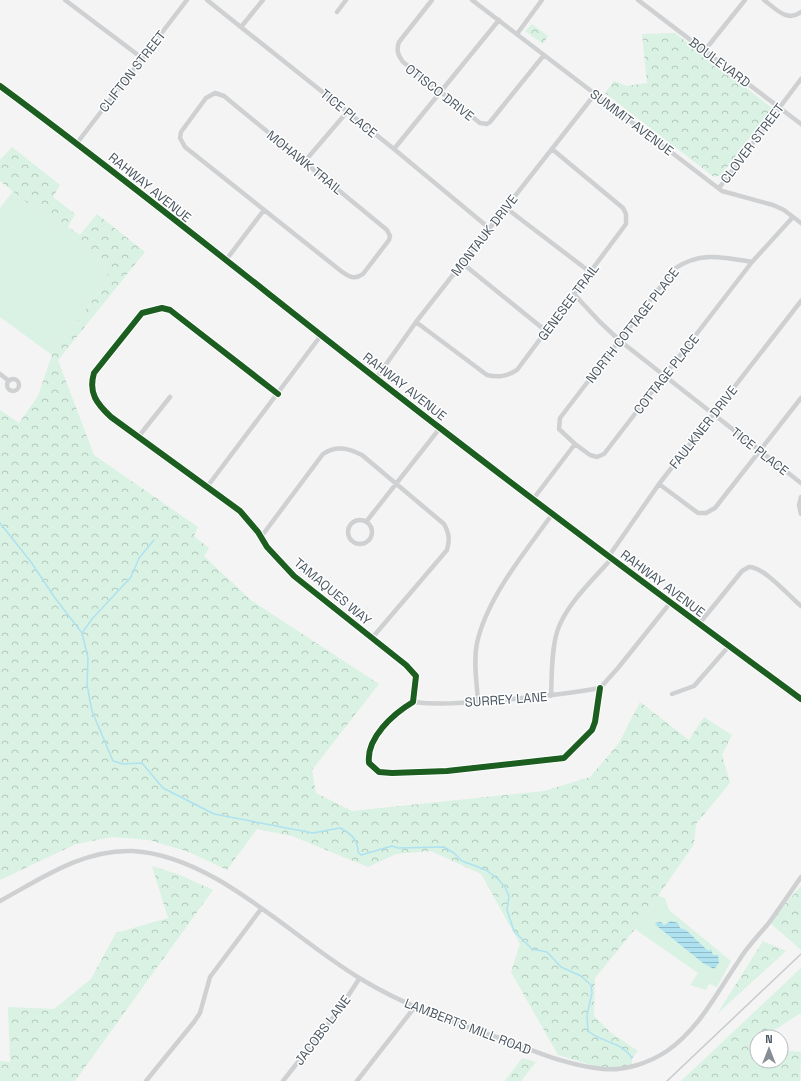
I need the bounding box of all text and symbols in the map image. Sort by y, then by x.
street label: CLIFTON STREET [95,27,170,116]
street label: BOULEVARD [686,34,754,91]
street label: OTISCO DRIVE [402,60,478,125]
street label: TICE PLACE [317,85,381,142]
street label: SUMMIT AVENUE [587,85,677,159]
street label: CLOVER STREET [717,99,788,187]
street label: MOHAWK TRAIL [263,127,346,198]
street label: RAHWAY AVENUE [105,149,195,226]
street label: MONTAUK DRIVE [447,191,521,279]
street label: GENESEE TRAIL [534,261,603,344]
street label: NORTH COTTAGE PLACE [582,264,682,386]
street label: COTTAGE PLACE [630,331,702,417]
street label: RAHWAY AVENUE [359,348,450,424]
street label: FAULKNER DRIVE [666,382,741,472]
street label: TICE PLACE [727,424,792,479]
street label: RAHWAY AVENUE [617,546,708,621]
street label: TAMAQUES WAY [290,554,375,629]
street label: SURREY LANE [464,688,548,711]
street label: JACOBS LANE [291,992,354,1069]
street label: LAMBERTS MILL ROAD [402,994,534,1058]
north arrow [749,1029,789,1069]
text: N [765,1032,773,1046]

